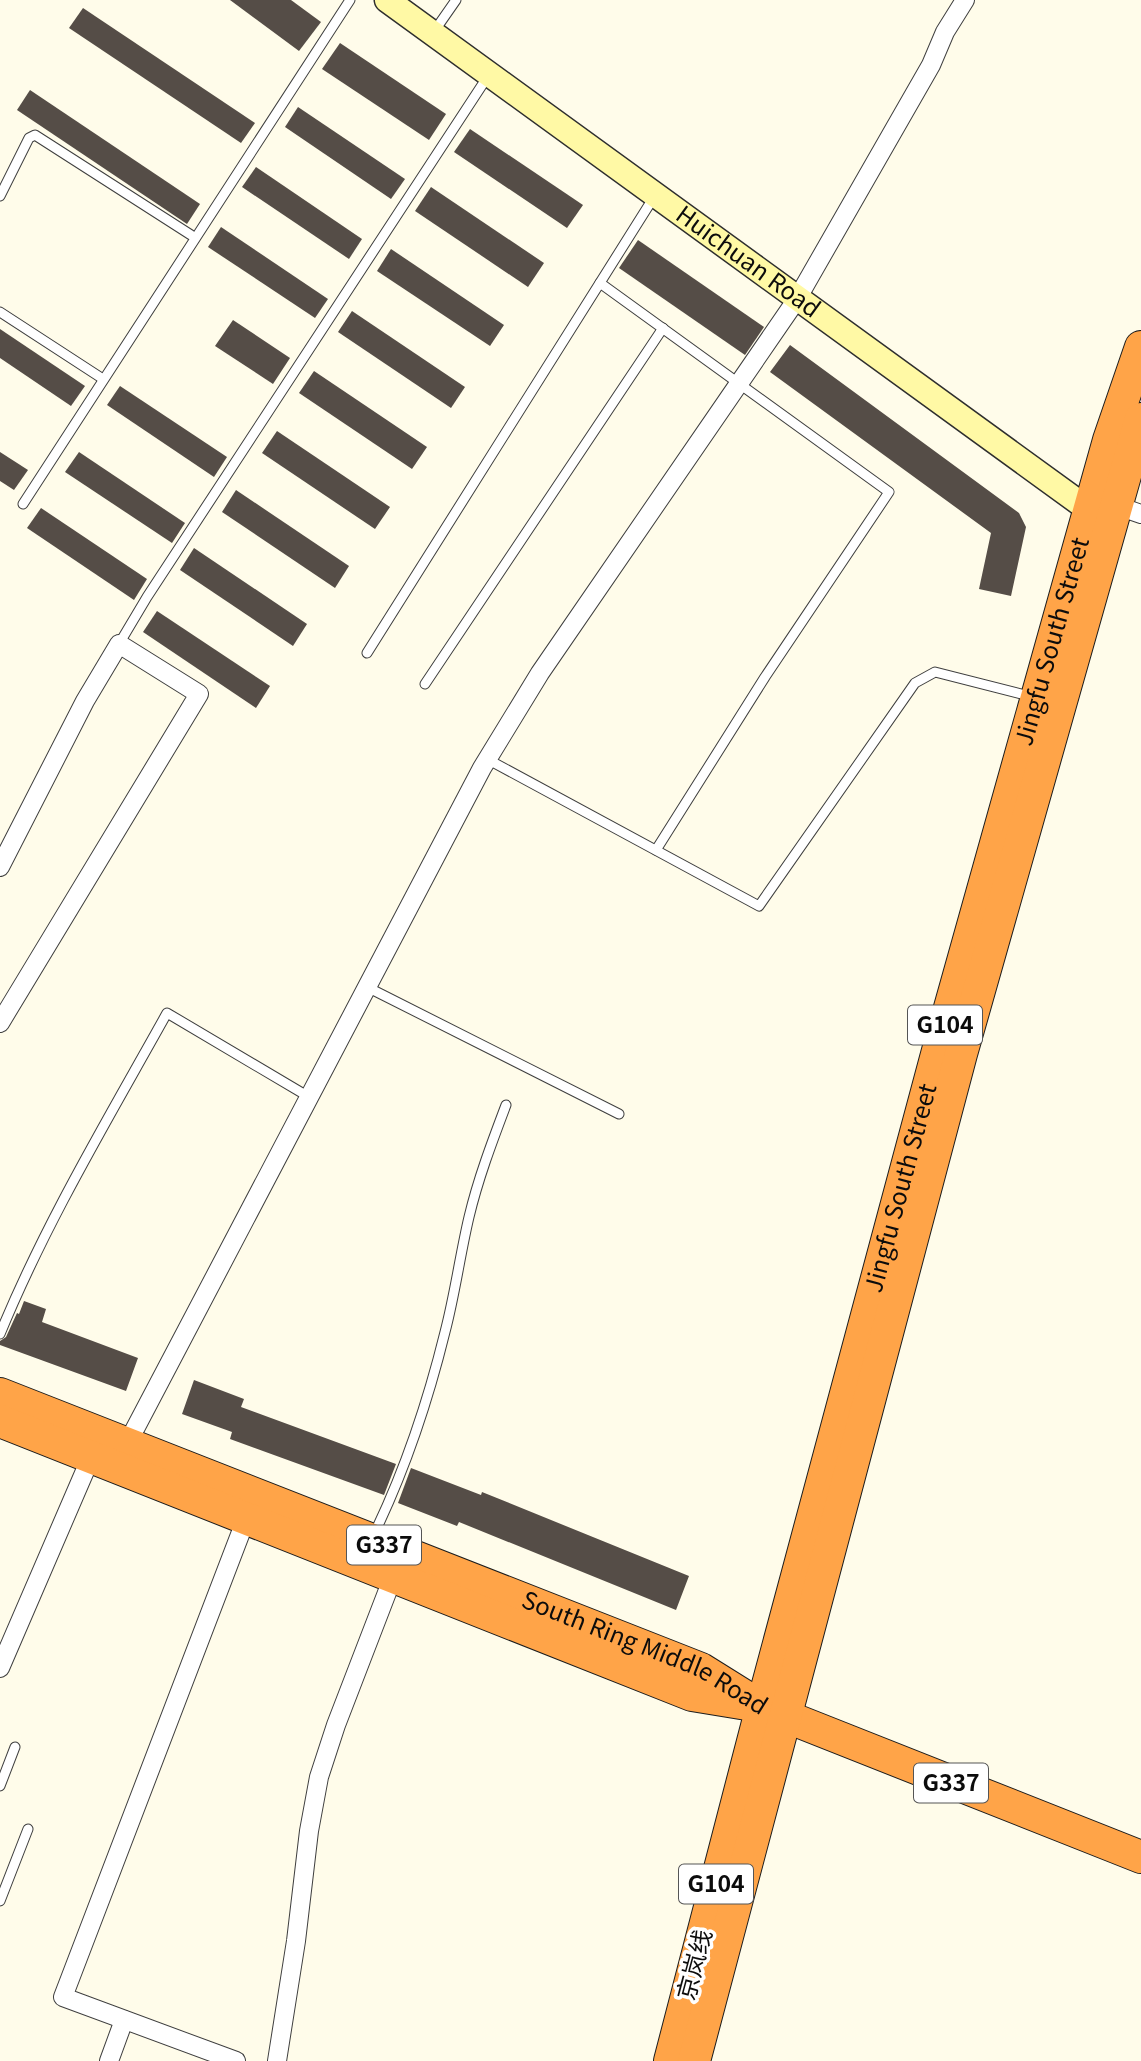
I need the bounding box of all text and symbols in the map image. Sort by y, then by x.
street label: Huichuan Road [670,196,829,324]
street label: Jingfu South Street [1004,533,1096,749]
road number: G104 [908,1006,982,1044]
street label: Jingfu South Street [854,1079,943,1296]
road number: G337 [347,1526,421,1564]
street label: South Ring Middle Road [517,1580,776,1722]
road number: G337 [914,1764,988,1802]
road number: G104 [679,1865,753,1904]
street label: 京岚线 [666,1925,719,2004]

